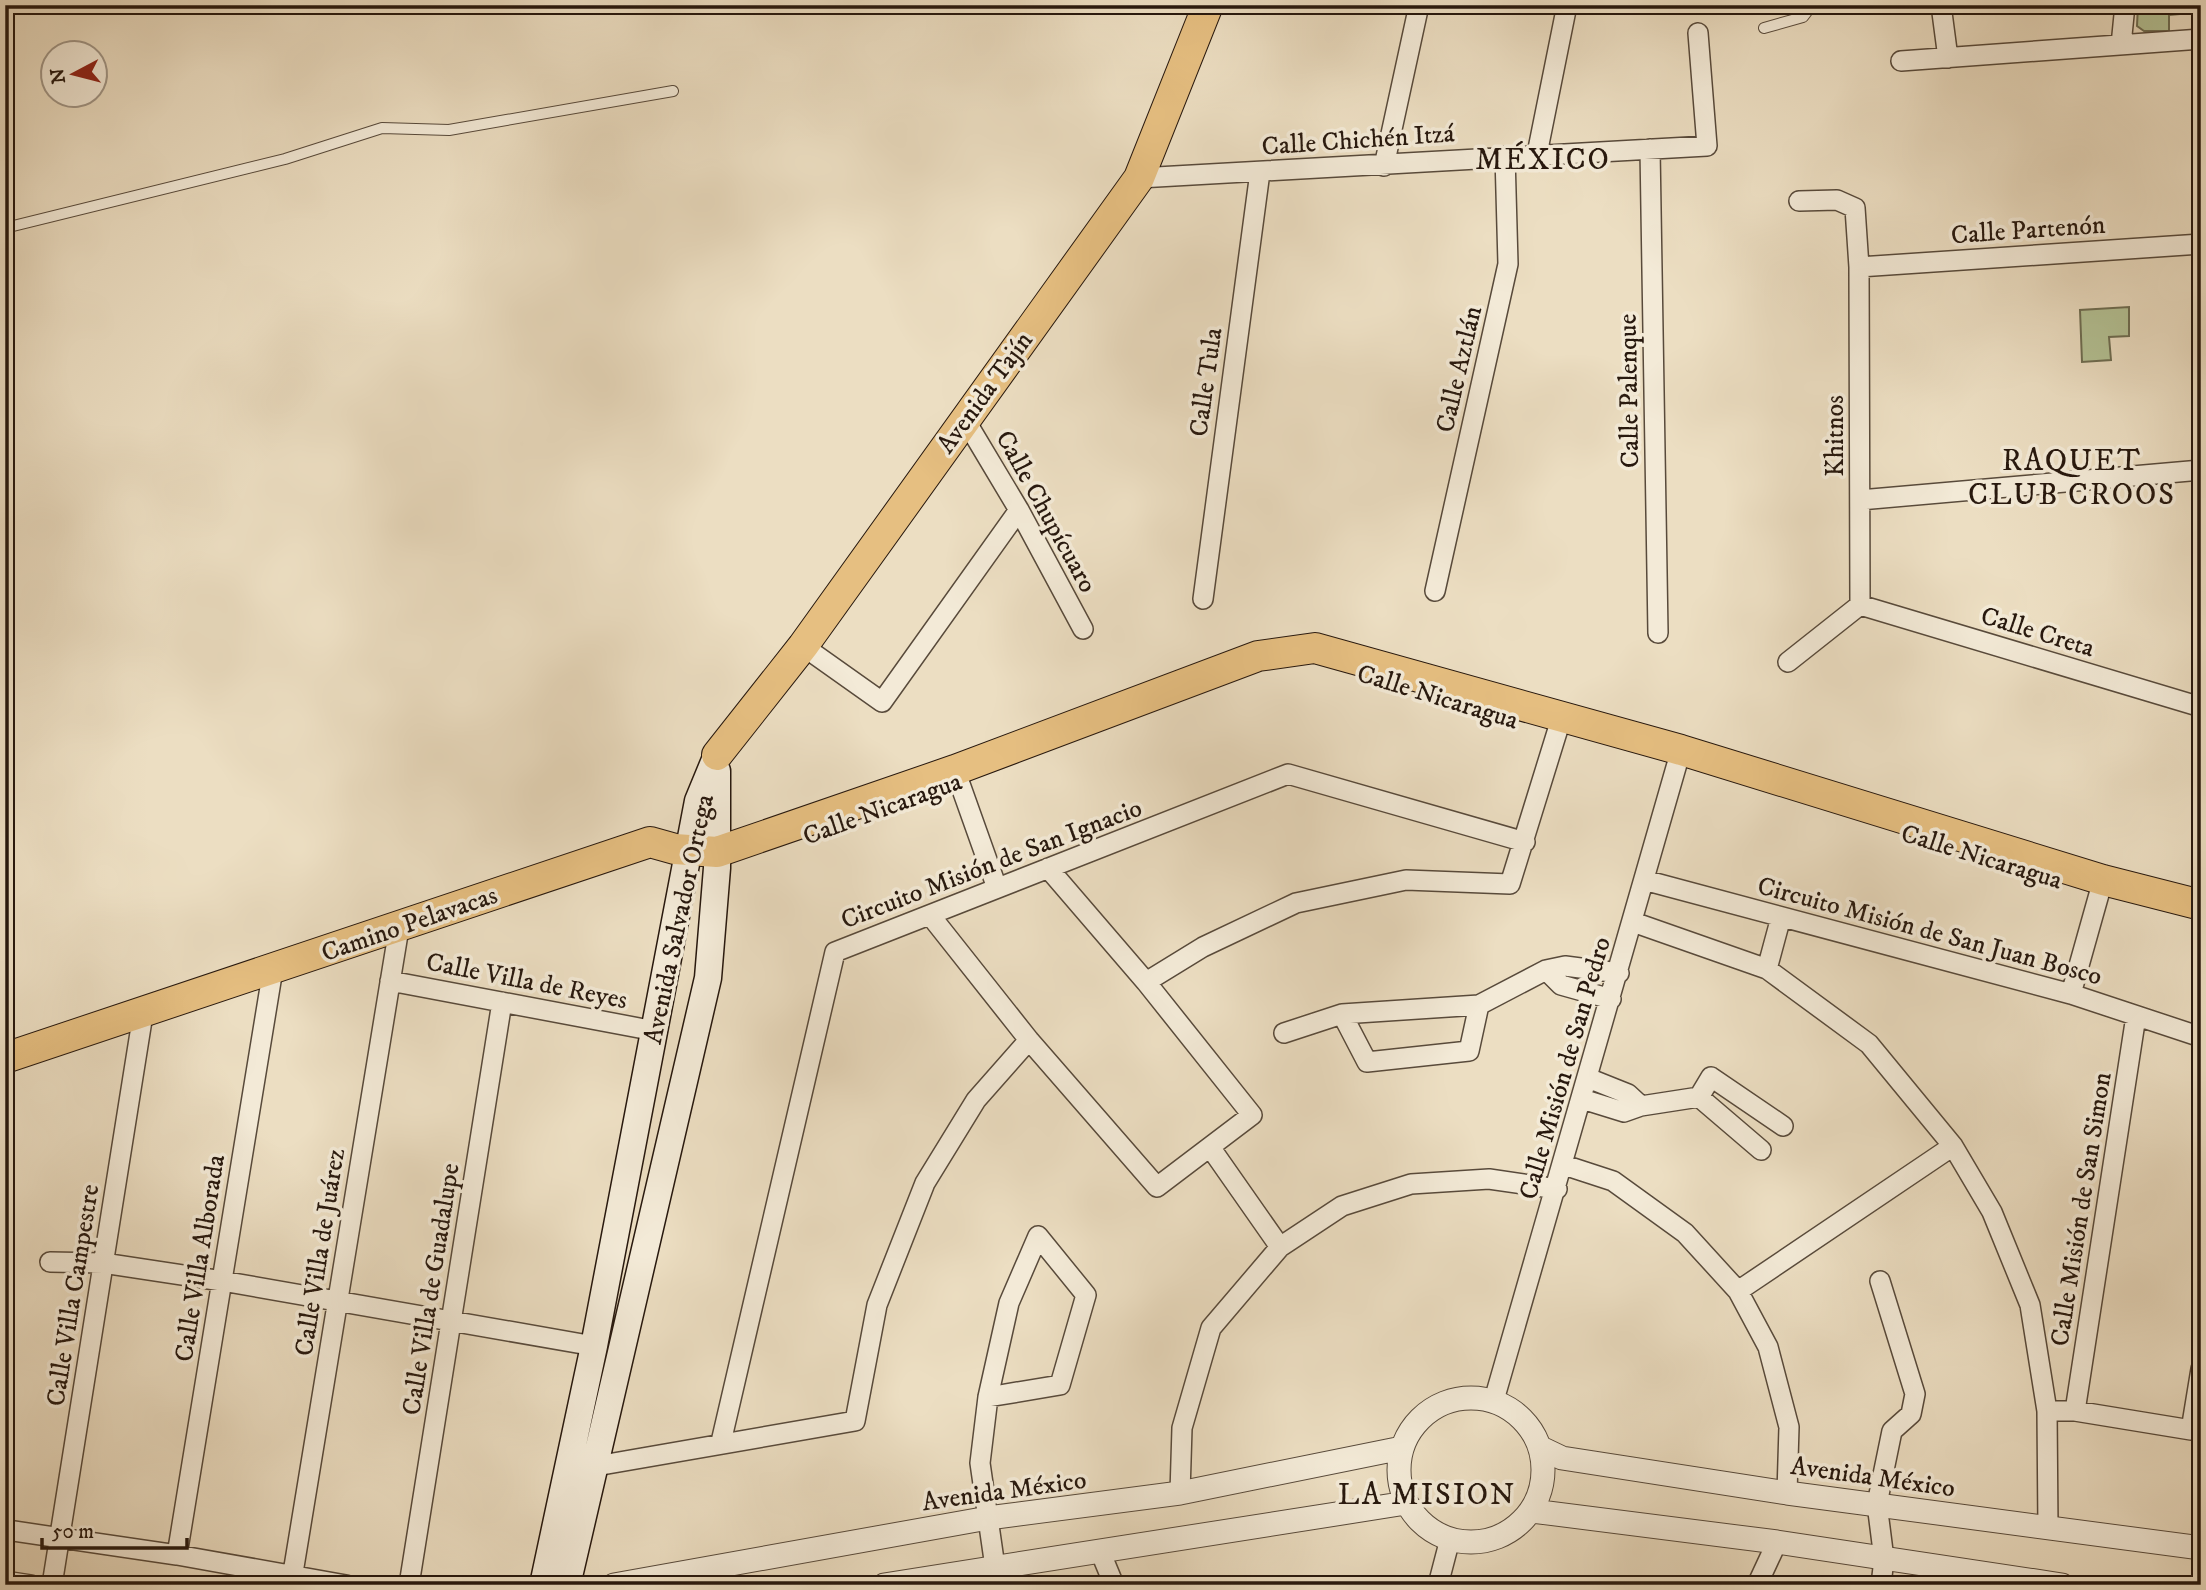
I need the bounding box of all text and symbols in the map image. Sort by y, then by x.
north arrow [38,38,108,108]
text: N [46,66,71,85]
street label: Calle Chichén Itzá [1260,117,1456,164]
district label: MÉXICO [1475,141,1611,179]
street label: Calle Partenón [1950,209,2107,252]
street label: Calle Aztlán [1429,302,1490,436]
street label: Calle Palenque [1612,313,1647,469]
street label: Avenida Tajín [930,325,1041,460]
street label: Calle Tula [1183,326,1230,439]
street label: Khitnos [1819,395,1852,477]
street label: Calle Chupícuaro [988,425,1104,599]
district label: RAQUET CLUB CROOS [1968,443,2176,514]
street label: Calle Creta [1977,600,2098,665]
street label: Calle Nicaragua [1353,657,1522,738]
street label: Calle Nicaragua [799,765,967,853]
street label: Avenida Salvador Ortega [637,791,722,1047]
street label: Circuito Misión de San Ignacio [836,792,1147,937]
street label: Calle Nicaragua [1897,817,2066,898]
street label: Circuito Misión de San Juan Bosco [1754,870,2106,993]
street label: Camino Pelavacas [317,879,502,970]
street label: Calle Misión de San Pedro [1512,933,1619,1204]
street label: Calle Villa de Reyes [423,946,630,1017]
street label: Calle Misión de San Simon [2044,1069,2120,1349]
street label: Calle Villa de Juárez [288,1146,353,1358]
street label: Calle Villa Alborada [168,1152,233,1364]
street label: Calle Villa de Guadalupe [395,1161,468,1418]
street label: Calle Villa Campestre [40,1182,107,1409]
street label: Avenida México [1789,1450,1957,1505]
street label: Avenida México [920,1464,1088,1519]
district label: LA MISION [1338,1477,1516,1514]
scale bar [42,1506,187,1550]
text: 50 m [52,1519,94,1545]

